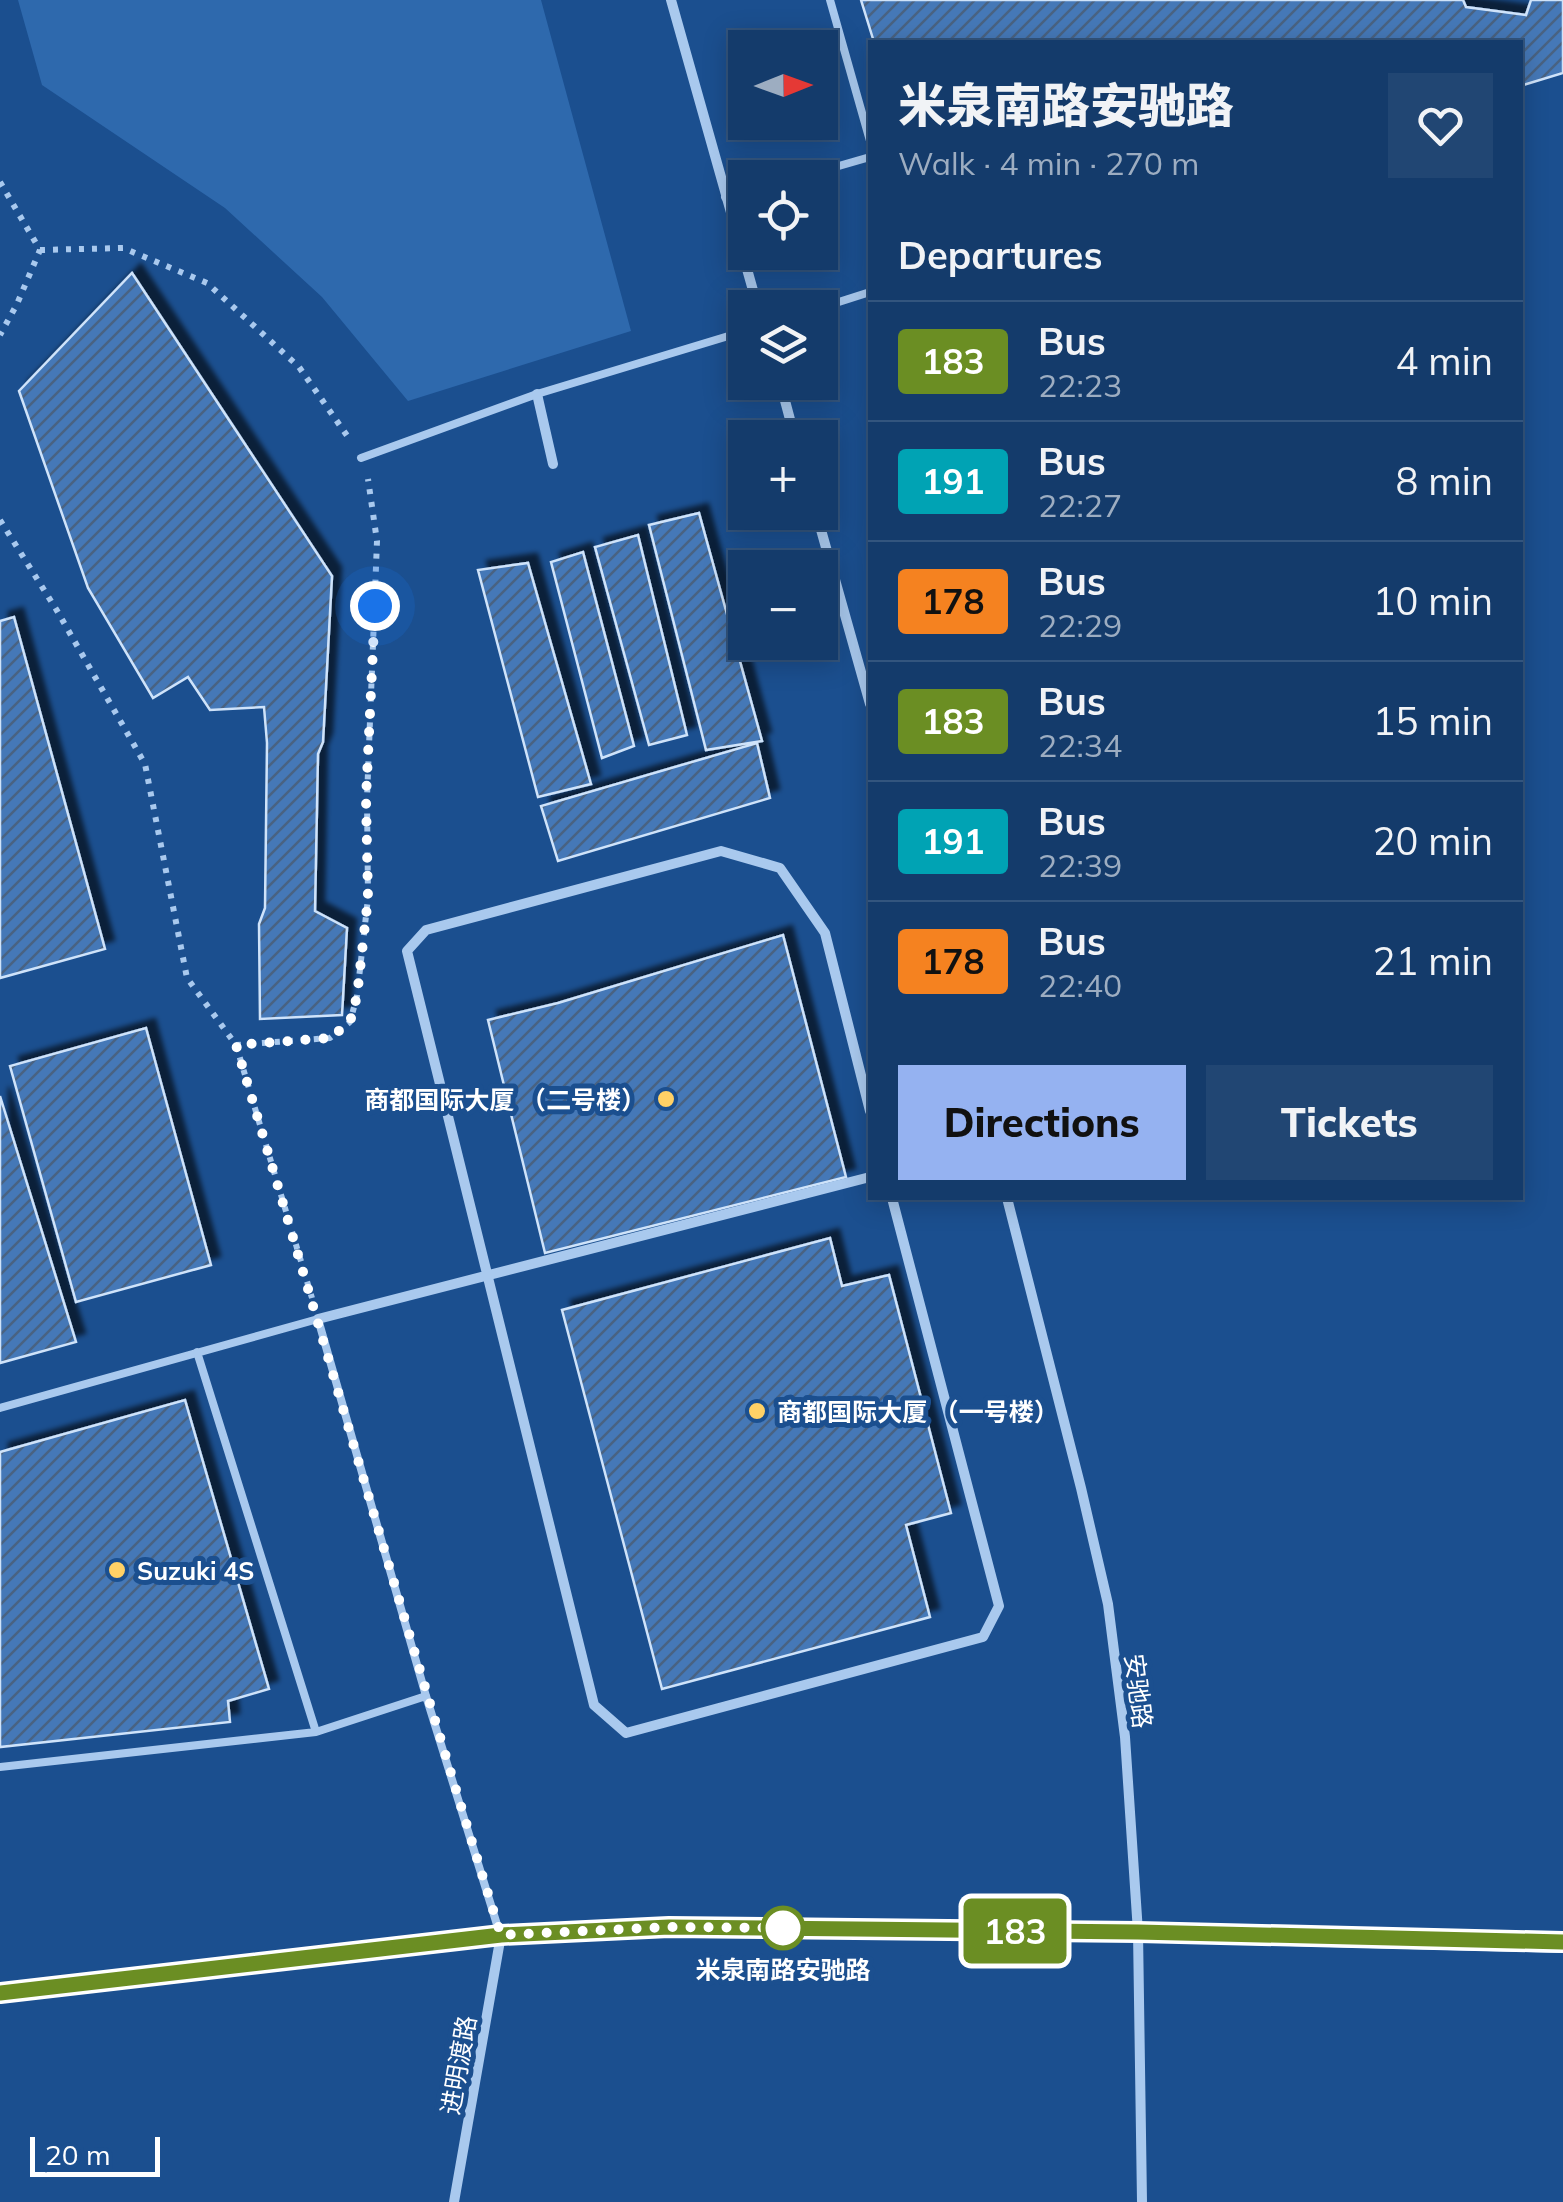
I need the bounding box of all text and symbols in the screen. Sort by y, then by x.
north arrow [728,30,838,140]
map controls [728,30,838,660]
button: heart [1388,73,1493,178]
text: 米泉南路安驰路 [898,75,1234,135]
text: Walk · 4 min · 270 m [898,143,1199,183]
button: locate [728,160,838,270]
text: Departures [898,231,1102,279]
button: layers [728,290,838,400]
text: Bus [1038,317,1106,365]
text: 4 min [1396,337,1493,385]
text: 183 [921,339,985,383]
text: 22:23 [1038,365,1122,405]
button: + [728,420,838,530]
text: Bus [1038,437,1106,485]
text: 8 min [1396,457,1493,505]
text: 191 [921,459,985,503]
text: 22:27 [1038,485,1122,525]
button: − [728,550,838,660]
text: Bus [1038,557,1106,605]
text: 10 min [1373,577,1493,625]
text: 178 [921,579,985,623]
your location [350,581,400,631]
text: 22:29 [1038,605,1122,645]
text: Bus [1038,677,1106,725]
text: 15 min [1373,697,1493,745]
text: 183 [921,699,985,743]
text: 22:34 [1038,725,1122,765]
text: Bus [1038,797,1106,845]
text: 20 min [1373,817,1493,865]
text: 191 [921,819,985,863]
text: 22:39 [1038,845,1122,885]
text: Bus [1038,917,1106,965]
text: 21 min [1373,937,1493,985]
text: 178 [921,939,985,983]
text: 22:40 [1038,965,1122,1005]
button: Directions [898,1065,1186,1180]
button: Tickets [1206,1065,1493,1180]
place label: 商都国际大厦 （二号楼） [364,1084,646,1115]
marker: 商都国际大厦 （二号楼） [655,1088,677,1110]
place label: 商都国际大厦 （一号楼） [777,1396,1059,1427]
marker: 商都国际大厦 （一号楼） [746,1400,768,1422]
place label: Suzuki 4S [137,1555,254,1586]
marker: Suzuki 4S [106,1559,128,1581]
street label: 安驰路 [1119,1652,1159,1730]
line badge: 183 [958,1898,1072,1964]
marker: 米泉南路安驰路 [762,1907,804,1949]
text: 183 [983,1909,1047,1953]
place label: 米泉南路安驰路 [695,1954,871,1985]
street label: 进明渡路 [434,2013,482,2117]
scale bar [30,2132,160,2176]
text: 20 m [45,2137,111,2172]

